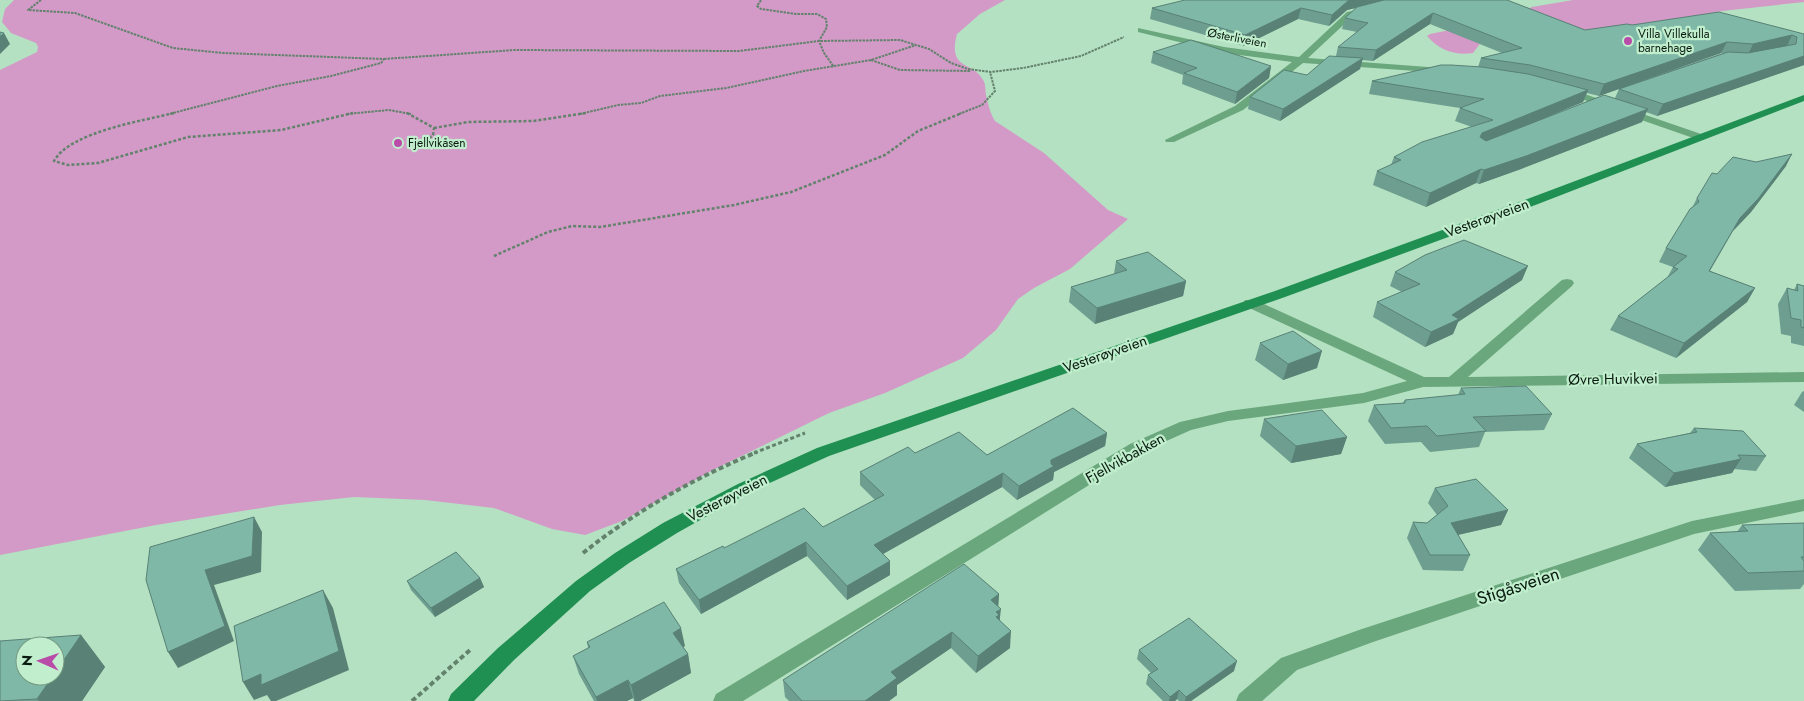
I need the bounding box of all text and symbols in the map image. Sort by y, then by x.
street label: Østerliveien [1206,23,1268,53]
place label: Villa Villekulla barnehage [1638,25,1710,57]
marker: Villa Villekulla barnehage [1622,35,1634,47]
place label: Fjellvikåsen [408,134,466,152]
marker: Fjellvikåsen [392,137,404,149]
street label: Vesterøyveien [1442,193,1532,243]
street label: Vesterøyveien [1060,329,1150,379]
street label: Øvre Huvikvei [1568,367,1658,391]
street label: Fjellvikbakken [1081,427,1169,489]
street label: Vesterøyveien [683,468,771,528]
street label: Stigåsveien [1473,560,1563,612]
north arrow [15,636,65,686]
text: N [17,655,37,666]

